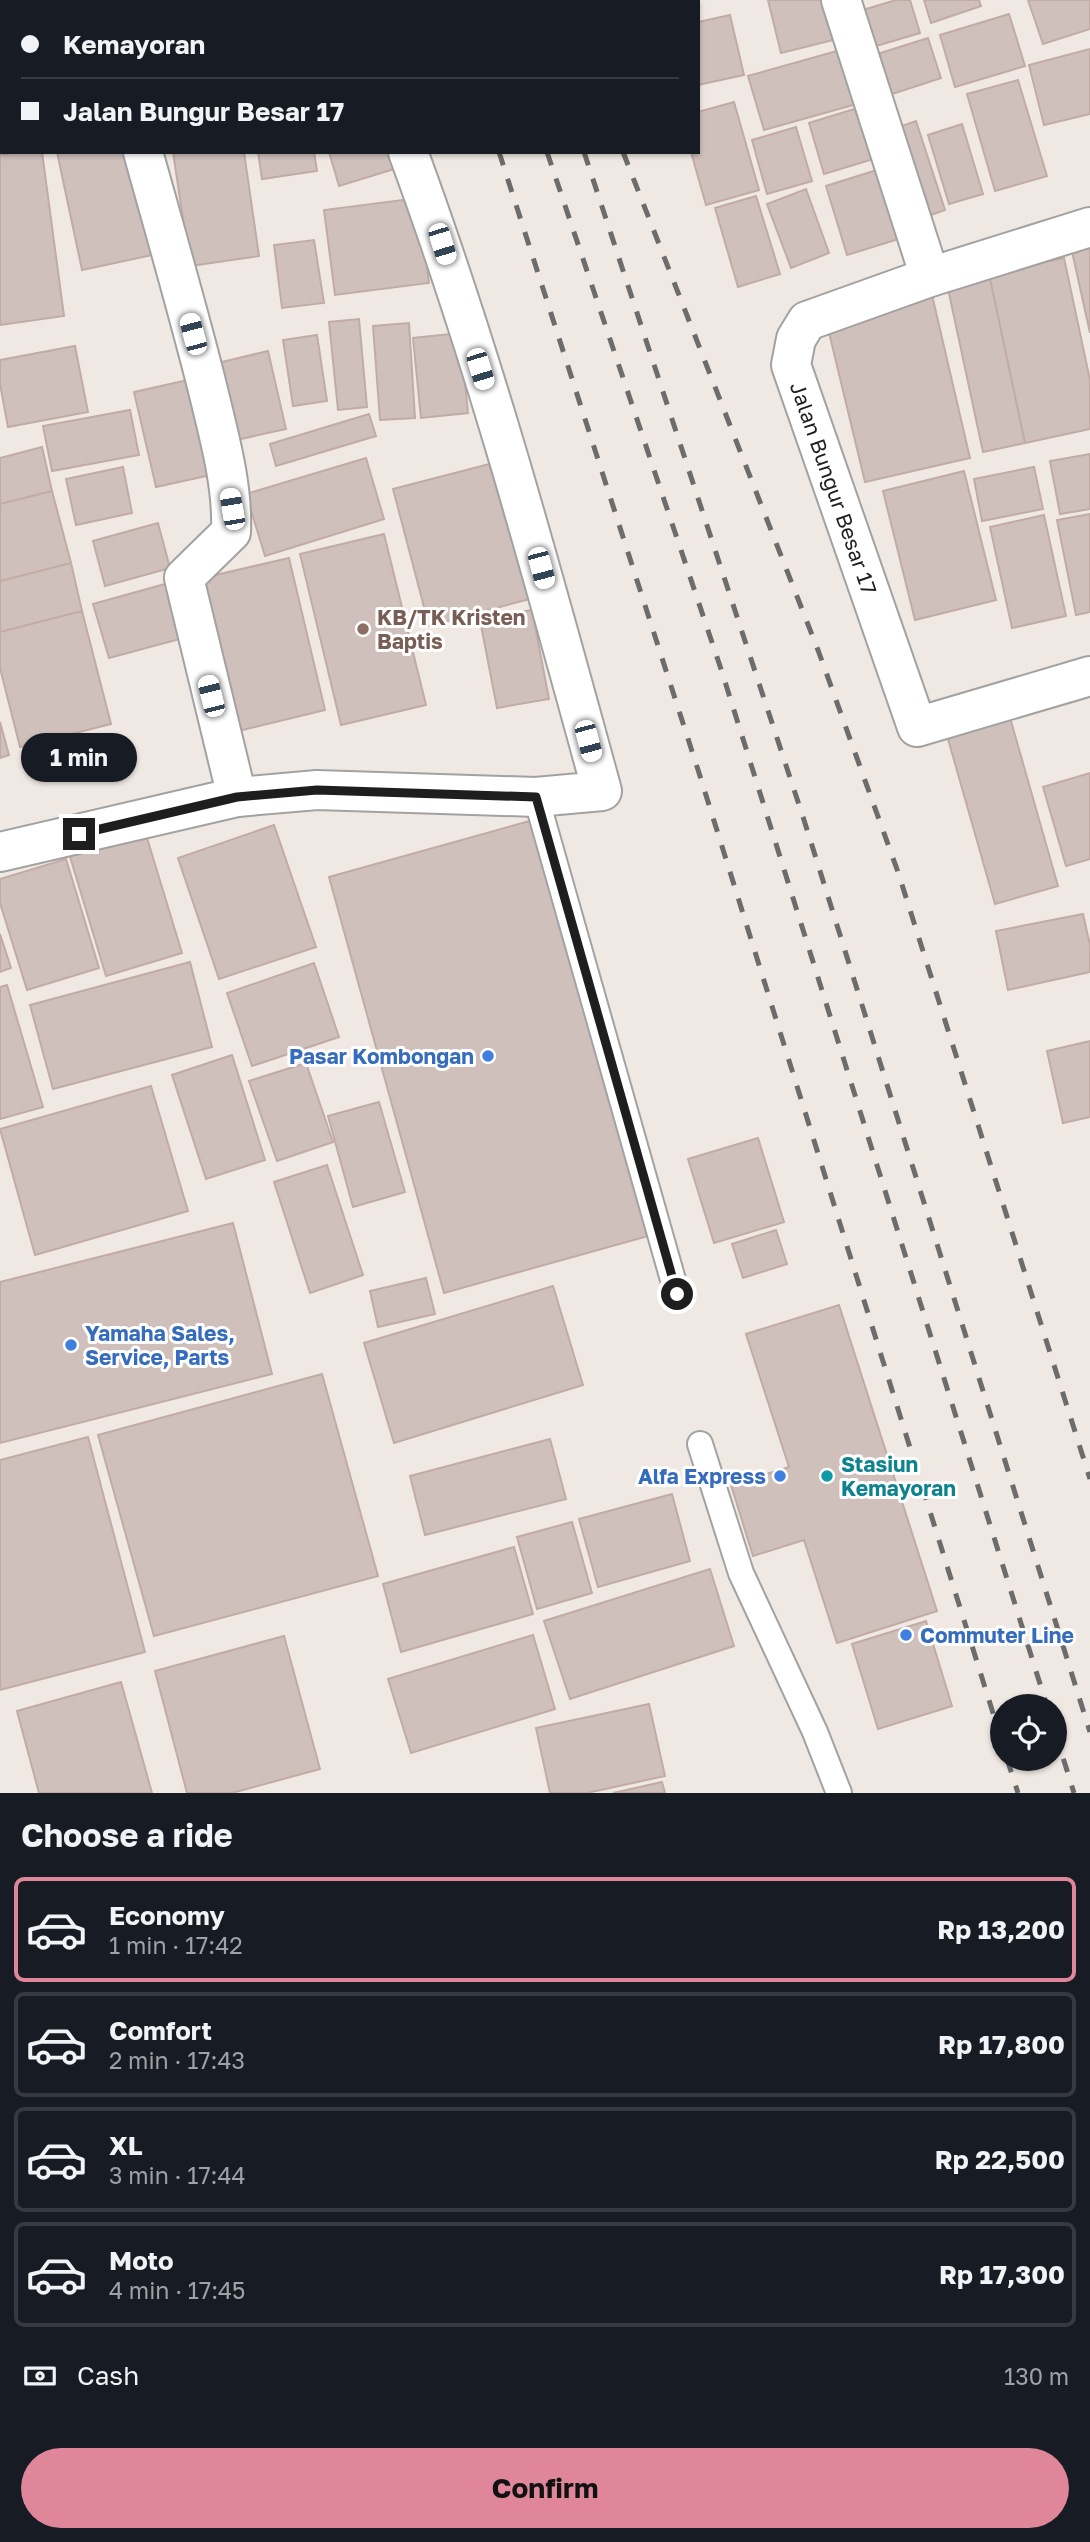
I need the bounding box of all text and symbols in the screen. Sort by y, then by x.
text: Kemayoran [63,29,205,60]
text: Jalan Bungur Besar 17 [63,96,344,127]
car [426,221,459,267]
car [178,311,209,357]
car [464,346,497,392]
street label: Jalan Bungur Besar 17 [785,378,883,598]
car [219,486,246,532]
car [526,545,557,591]
place label: KB/TK Kristen Baptis [377,604,526,654]
marker: KB/TK Kristen Baptis [355,621,371,637]
car [196,673,227,719]
car [573,718,604,764]
callout: 1 min [21,732,137,782]
text: 1 min [50,743,108,771]
route end [63,818,95,850]
place label: Pasar Kombongan [289,1043,474,1069]
marker: Pasar Kombongan [480,1048,496,1064]
route start [661,1278,693,1310]
place label: Yamaha Sales, Service, Parts [85,1320,235,1370]
marker: Yamaha Sales, Service, Parts [63,1337,79,1353]
place label: Stasiun Kemayoran [841,1451,956,1501]
place label: Alfa Express [638,1463,766,1489]
marker: Alfa Express [772,1468,788,1484]
marker: Stasiun Kemayoran [819,1468,835,1484]
place label: Commuter Line [920,1622,1074,1648]
marker: Commuter Line [898,1627,914,1643]
map controls [990,1694,1067,1771]
button: locate [990,1694,1067,1771]
text: Choose a ride [21,1816,233,1854]
icon: car [25,1898,88,1961]
text: Economy [109,1900,225,1931]
text: Rp 13,200 [937,1914,1065,1945]
text: 1 min · 17:42 [109,1931,243,1959]
icon: car [25,2013,88,2076]
text: Comfort [109,2015,212,2046]
text: Rp 17,800 [938,2029,1065,2060]
text: 2 min · 17:43 [109,2046,245,2074]
icon: car [25,2128,88,2191]
text: XL [109,2130,143,2161]
text: Rp 22,500 [935,2144,1065,2175]
text: 3 min · 17:44 [109,2161,246,2189]
icon: car [25,2243,88,2306]
text: Moto [109,2245,174,2276]
text: Rp 17,300 [939,2259,1065,2290]
text: 4 min · 17:45 [109,2276,245,2304]
icon: cash [21,2357,59,2395]
text: Cash [77,2360,139,2391]
text: 130 m [1004,2362,1069,2390]
button: Confirm [21,2448,1069,2528]

